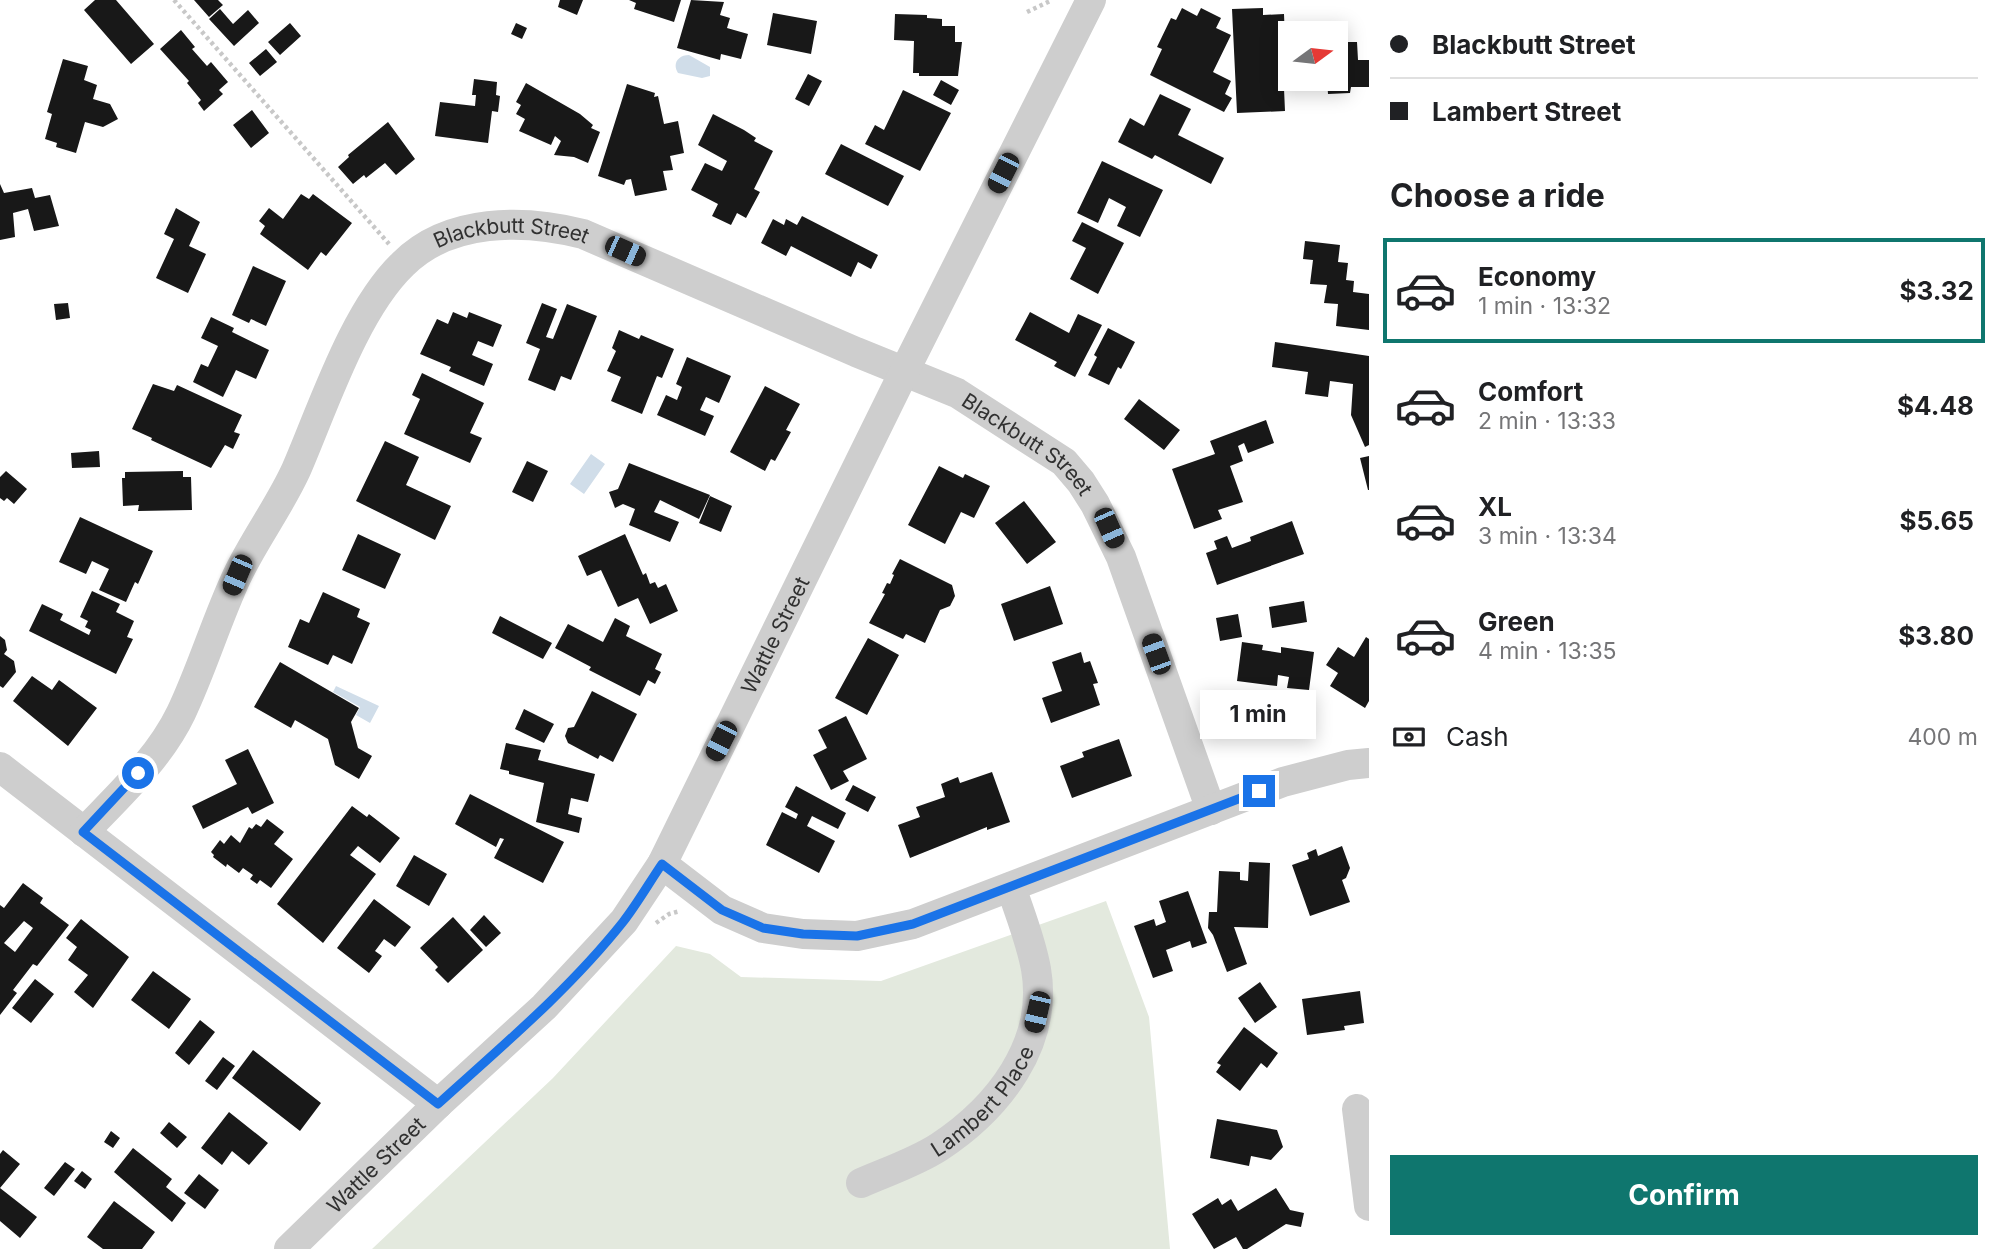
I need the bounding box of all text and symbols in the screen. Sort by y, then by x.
north arrow [1278,21,1348,91]
map controls [1278,21,1348,91]
text: Blackbutt Street [1432,29,1636,60]
text: Lambert Street [1432,96,1621,127]
car [985,150,1022,196]
text: Choose a ride [1390,176,1605,215]
street label: Blackbutt Street [429,212,594,253]
car [602,233,649,269]
icon: car [1394,259,1457,322]
text: Economy [1478,261,1596,292]
text: $3.32 [1899,275,1974,306]
text: 1 min · 13:32 [1478,292,1611,320]
icon: car [1394,374,1457,437]
text: Comfort [1478,376,1583,407]
street label: Blackbutt Street [958,387,1099,500]
text: $4.48 [1897,390,1974,421]
text: 2 min · 13:33 [1478,407,1616,435]
icon: car [1394,489,1457,552]
text: XL [1478,491,1512,522]
car [1091,505,1128,551]
text: $5.65 [1900,505,1974,536]
text: 3 min · 13:34 [1478,522,1617,550]
car [220,552,255,598]
street label: Wattle Street [735,572,814,697]
icon: car [1394,604,1457,667]
text: Green [1478,606,1555,637]
text: $3.80 [1898,620,1974,651]
car [1139,631,1174,677]
text: 4 min · 13:35 [1478,637,1617,665]
callout: 1 min [1201,690,1317,738]
text: 1 min [1230,700,1286,728]
car [703,718,740,764]
icon: cash [1390,718,1428,756]
text: Cash [1446,721,1509,752]
text: 400 m [1908,723,1978,751]
route start [122,757,154,789]
route end [1243,775,1275,807]
car [1023,989,1052,1035]
street label: Lambert Place [926,1042,1039,1162]
street label: Wattle Street [321,1111,430,1218]
button: Confirm [1390,1155,1978,1235]

